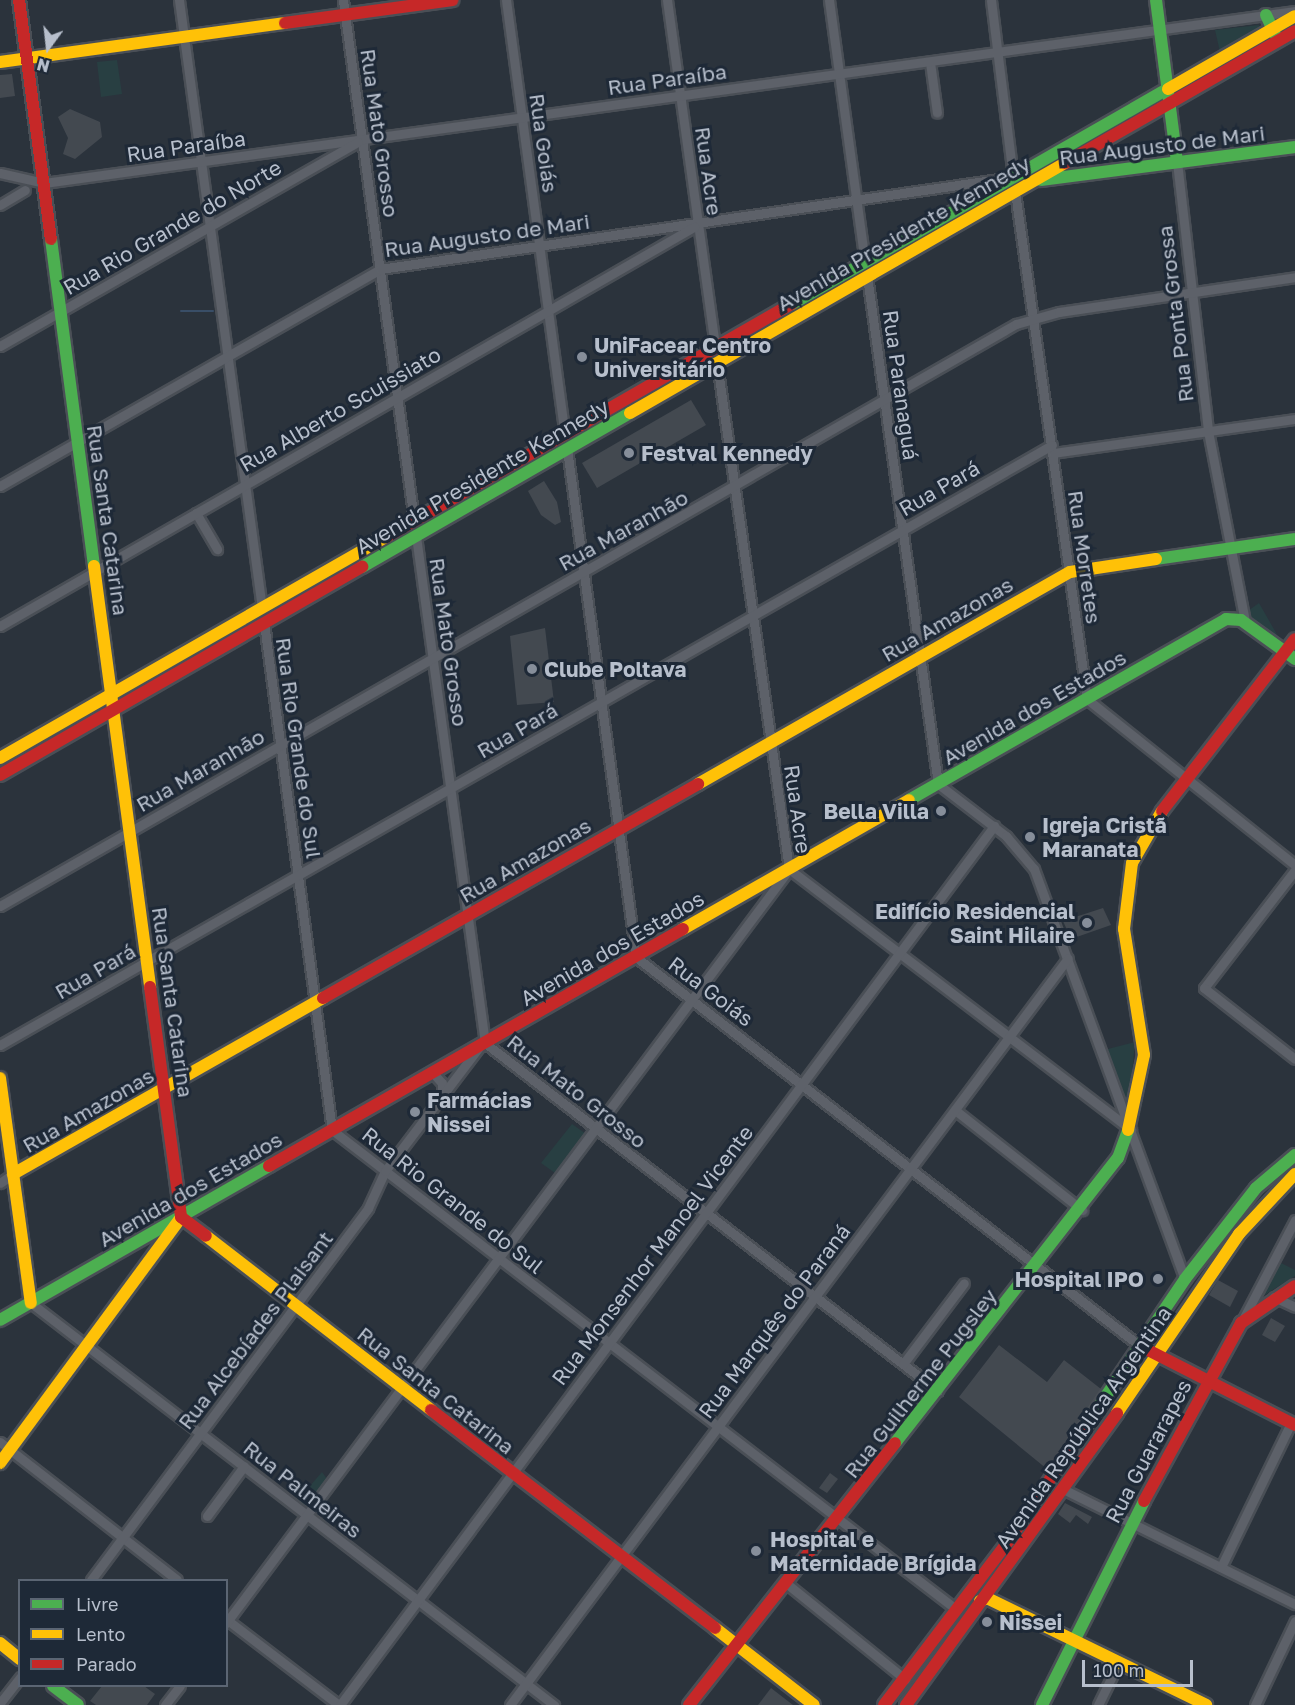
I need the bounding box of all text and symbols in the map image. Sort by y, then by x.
north arrow [18,18,78,78]
street label: Rua Mato Grosso [356,47,404,219]
text: N [35,54,52,77]
street label: Rua Paraíba [606,58,728,100]
street label: Rua Goiás [525,92,563,194]
street label: Rua Augusto de Mari [1058,120,1266,170]
street label: Rua Paraíba [125,125,247,167]
street label: Rua Acre [690,125,728,217]
street label: Avenida Presidente Kennedy [772,150,1034,316]
street label: Rua Rio Grande do Norte [58,154,286,300]
street label: Rua Augusto de Mari [383,208,591,262]
street label: Rua Ponta Grossa [1152,224,1198,404]
street label: Rua Paranaguá [878,308,924,462]
place label: UniFacear Centro Universitário [594,332,771,382]
street label: Rua Alberto Scuissiato [235,341,445,477]
marker: UniFacear Centro Universitário [575,350,589,364]
street label: Avenida Presidente Kennedy [351,393,613,559]
street label: Rua Santa Catarina [82,423,134,617]
place label: Festval Kennedy [641,440,813,466]
marker: Festval Kennedy [622,446,636,460]
street label: Rua Pará [894,455,984,521]
street label: Rua Maranhão [554,484,692,576]
street label: Rua Morretes [1063,489,1107,625]
street label: Rua Mato Grosso [425,556,473,728]
street label: Rua Amazonas [877,571,1017,667]
street label: Rua Rio Grande do Sul [271,636,327,860]
street label: Avenida dos Estados [938,644,1130,770]
place label: Clube Poltava [544,656,686,682]
marker: Clube Poltava [525,662,539,676]
street label: Rua Pará [472,697,562,763]
street label: Rua Maranhão [131,723,269,817]
street label: Rua Acre [779,763,817,855]
place label: Bella Villa [823,798,929,824]
marker: Bella Villa [934,804,948,818]
street label: Rua Amazonas [455,812,595,908]
place label: Igreja Cristã Maranata [1042,812,1167,862]
marker: Igreja Cristã Maranata [1023,830,1037,844]
street label: Avenida dos Estados [516,885,708,1011]
place label: Edifício Residencial Saint Hilaire [875,898,1075,948]
street label: Rua Santa Catarina [147,905,199,1099]
marker: Edifício Residencial Saint Hilaire [1080,916,1094,930]
street label: Rua Pará [50,938,140,1004]
street label: Rua Goiás [664,951,758,1031]
street label: Rua Mato Grosso [502,1029,652,1153]
street label: Rua Amazonas [18,1062,158,1158]
place label: Farmácias Nissei [427,1087,532,1137]
marker: Farmácias Nissei [408,1105,422,1119]
street label: Rua Monsenhor Manoel Vicente [546,1120,758,1390]
street label: Rua Rio Grande do Sul [357,1121,549,1279]
street label: Avenida dos Estados [94,1126,286,1252]
street label: Rua Marquês do Paraná [693,1219,855,1423]
street label: Rua Alcebíades Plaisant [172,1226,338,1434]
place label: Hospital IPO [1015,1266,1144,1292]
marker: Hospital IPO [1149,1270,1167,1288]
street label: Rua Guilherme Pugsley [838,1283,1002,1483]
street label: Avenida República Argentina [990,1301,1176,1553]
street label: Rua Santa Catarina [353,1321,519,1459]
street label: Rua Guararapes [1100,1375,1196,1527]
street label: Rua Palmeiras [239,1435,367,1543]
place label: Hospital e Maternidade Brígida [770,1526,976,1576]
marker: Hospital e Maternidade Brígida [747,1542,765,1560]
legend [18,1579,228,1687]
text: Livre [76,1593,118,1615]
place label: Nissei [999,1609,1062,1635]
marker: Nissei [980,1615,994,1629]
text: Lento [76,1623,125,1645]
scale bar [1085,1648,1196,1686]
text: Parado [76,1653,137,1675]
text: 100 m [1093,1659,1144,1681]

